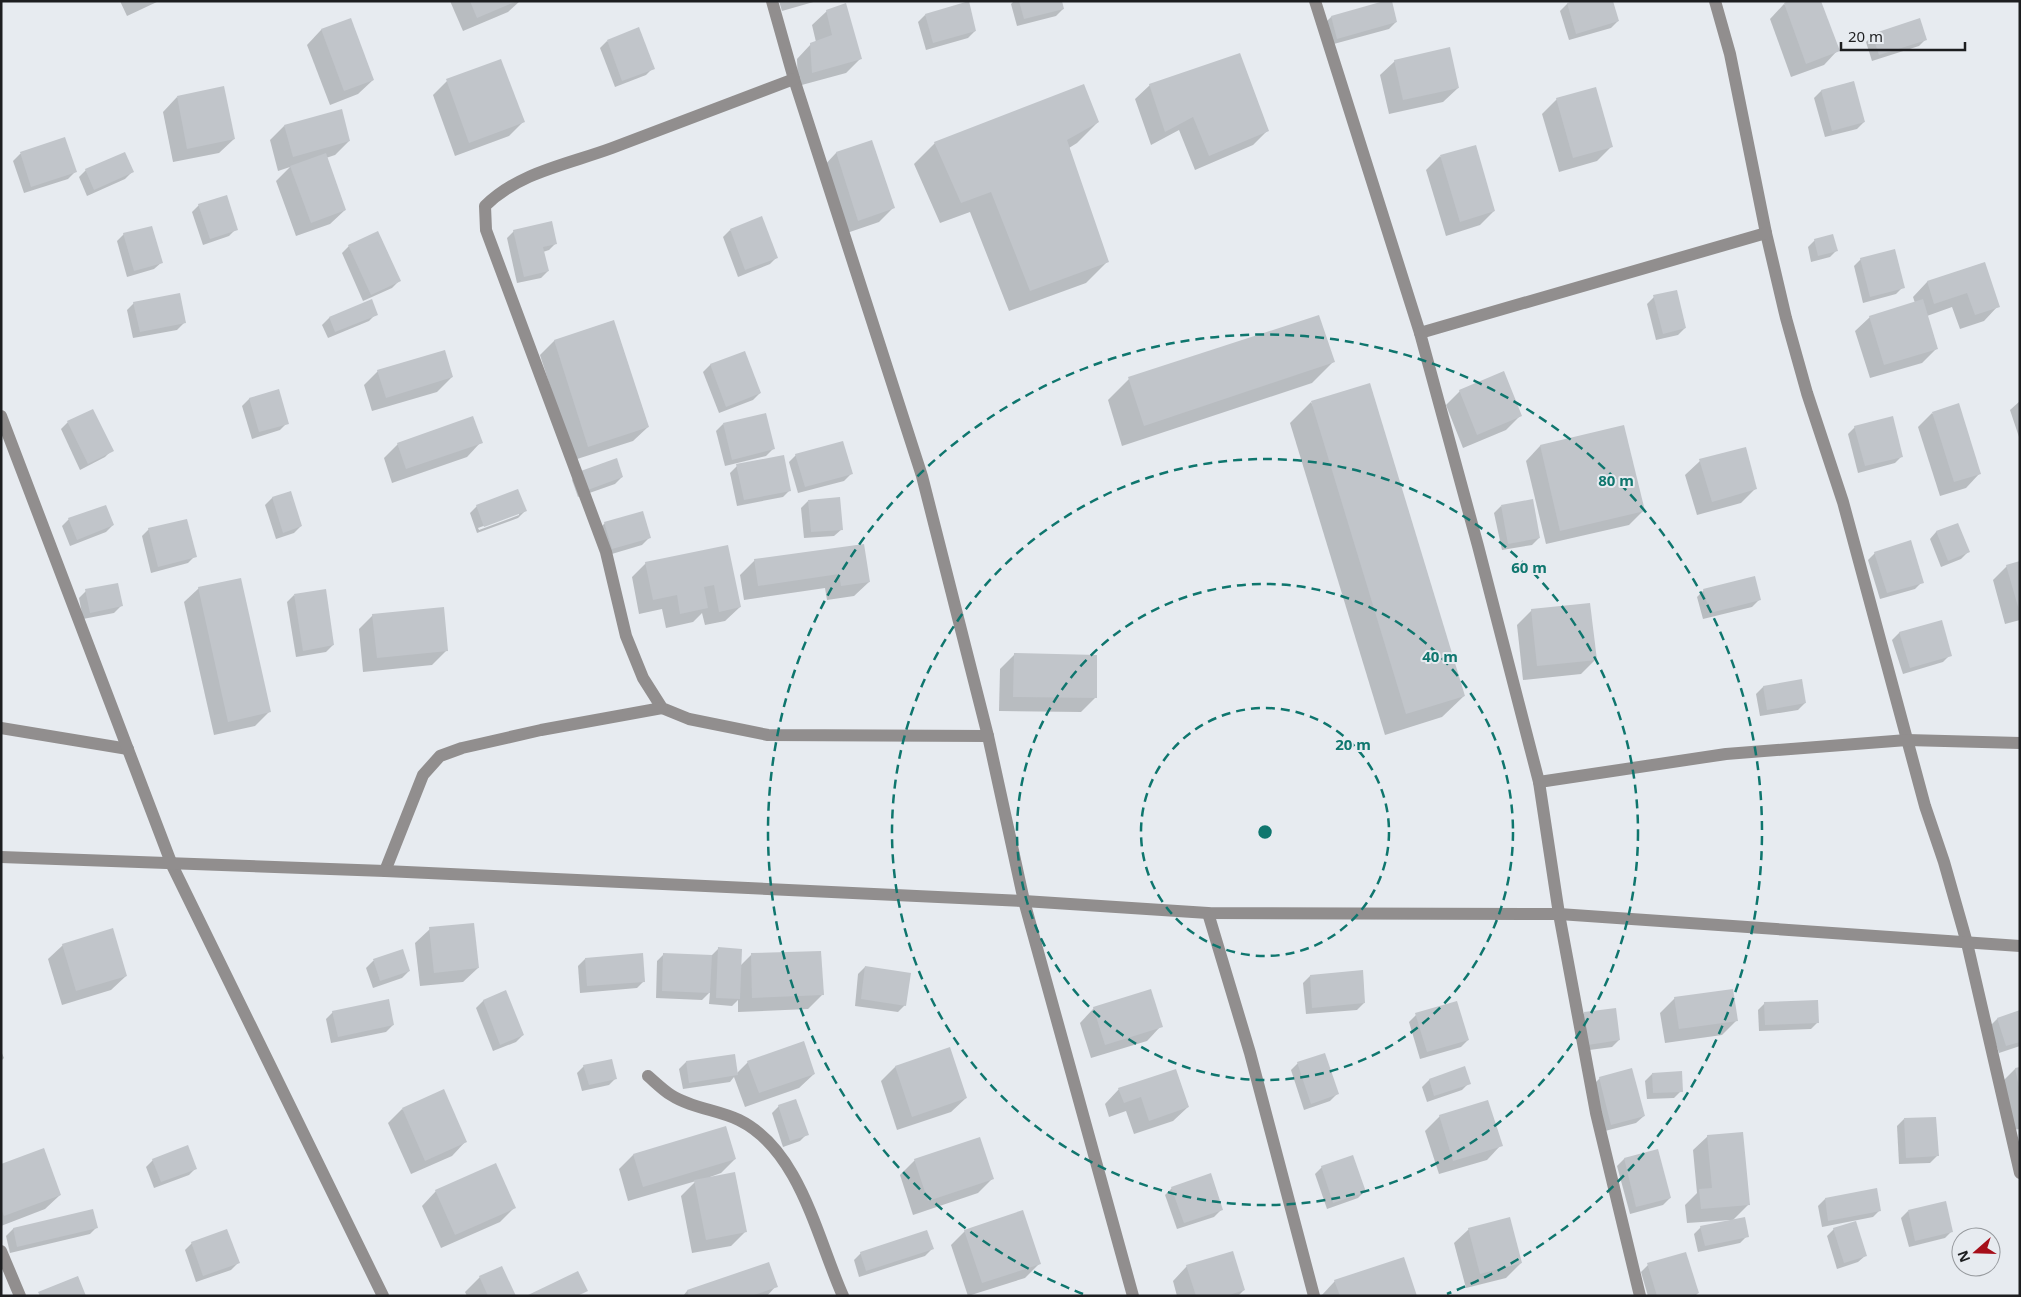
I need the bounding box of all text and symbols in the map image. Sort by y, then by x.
scale bar [1841,20,1965,52]
text: 20 m [1848,26,1883,46]
text: 80 m [1598,470,1634,490]
text: 60 m [1511,557,1547,577]
text: 40 m [1422,646,1458,666]
text: 20 m [1335,734,1371,754]
centre of rings [1256,823,1274,841]
north arrow [1951,1227,2001,1277]
text: N [1952,1248,1974,1265]

